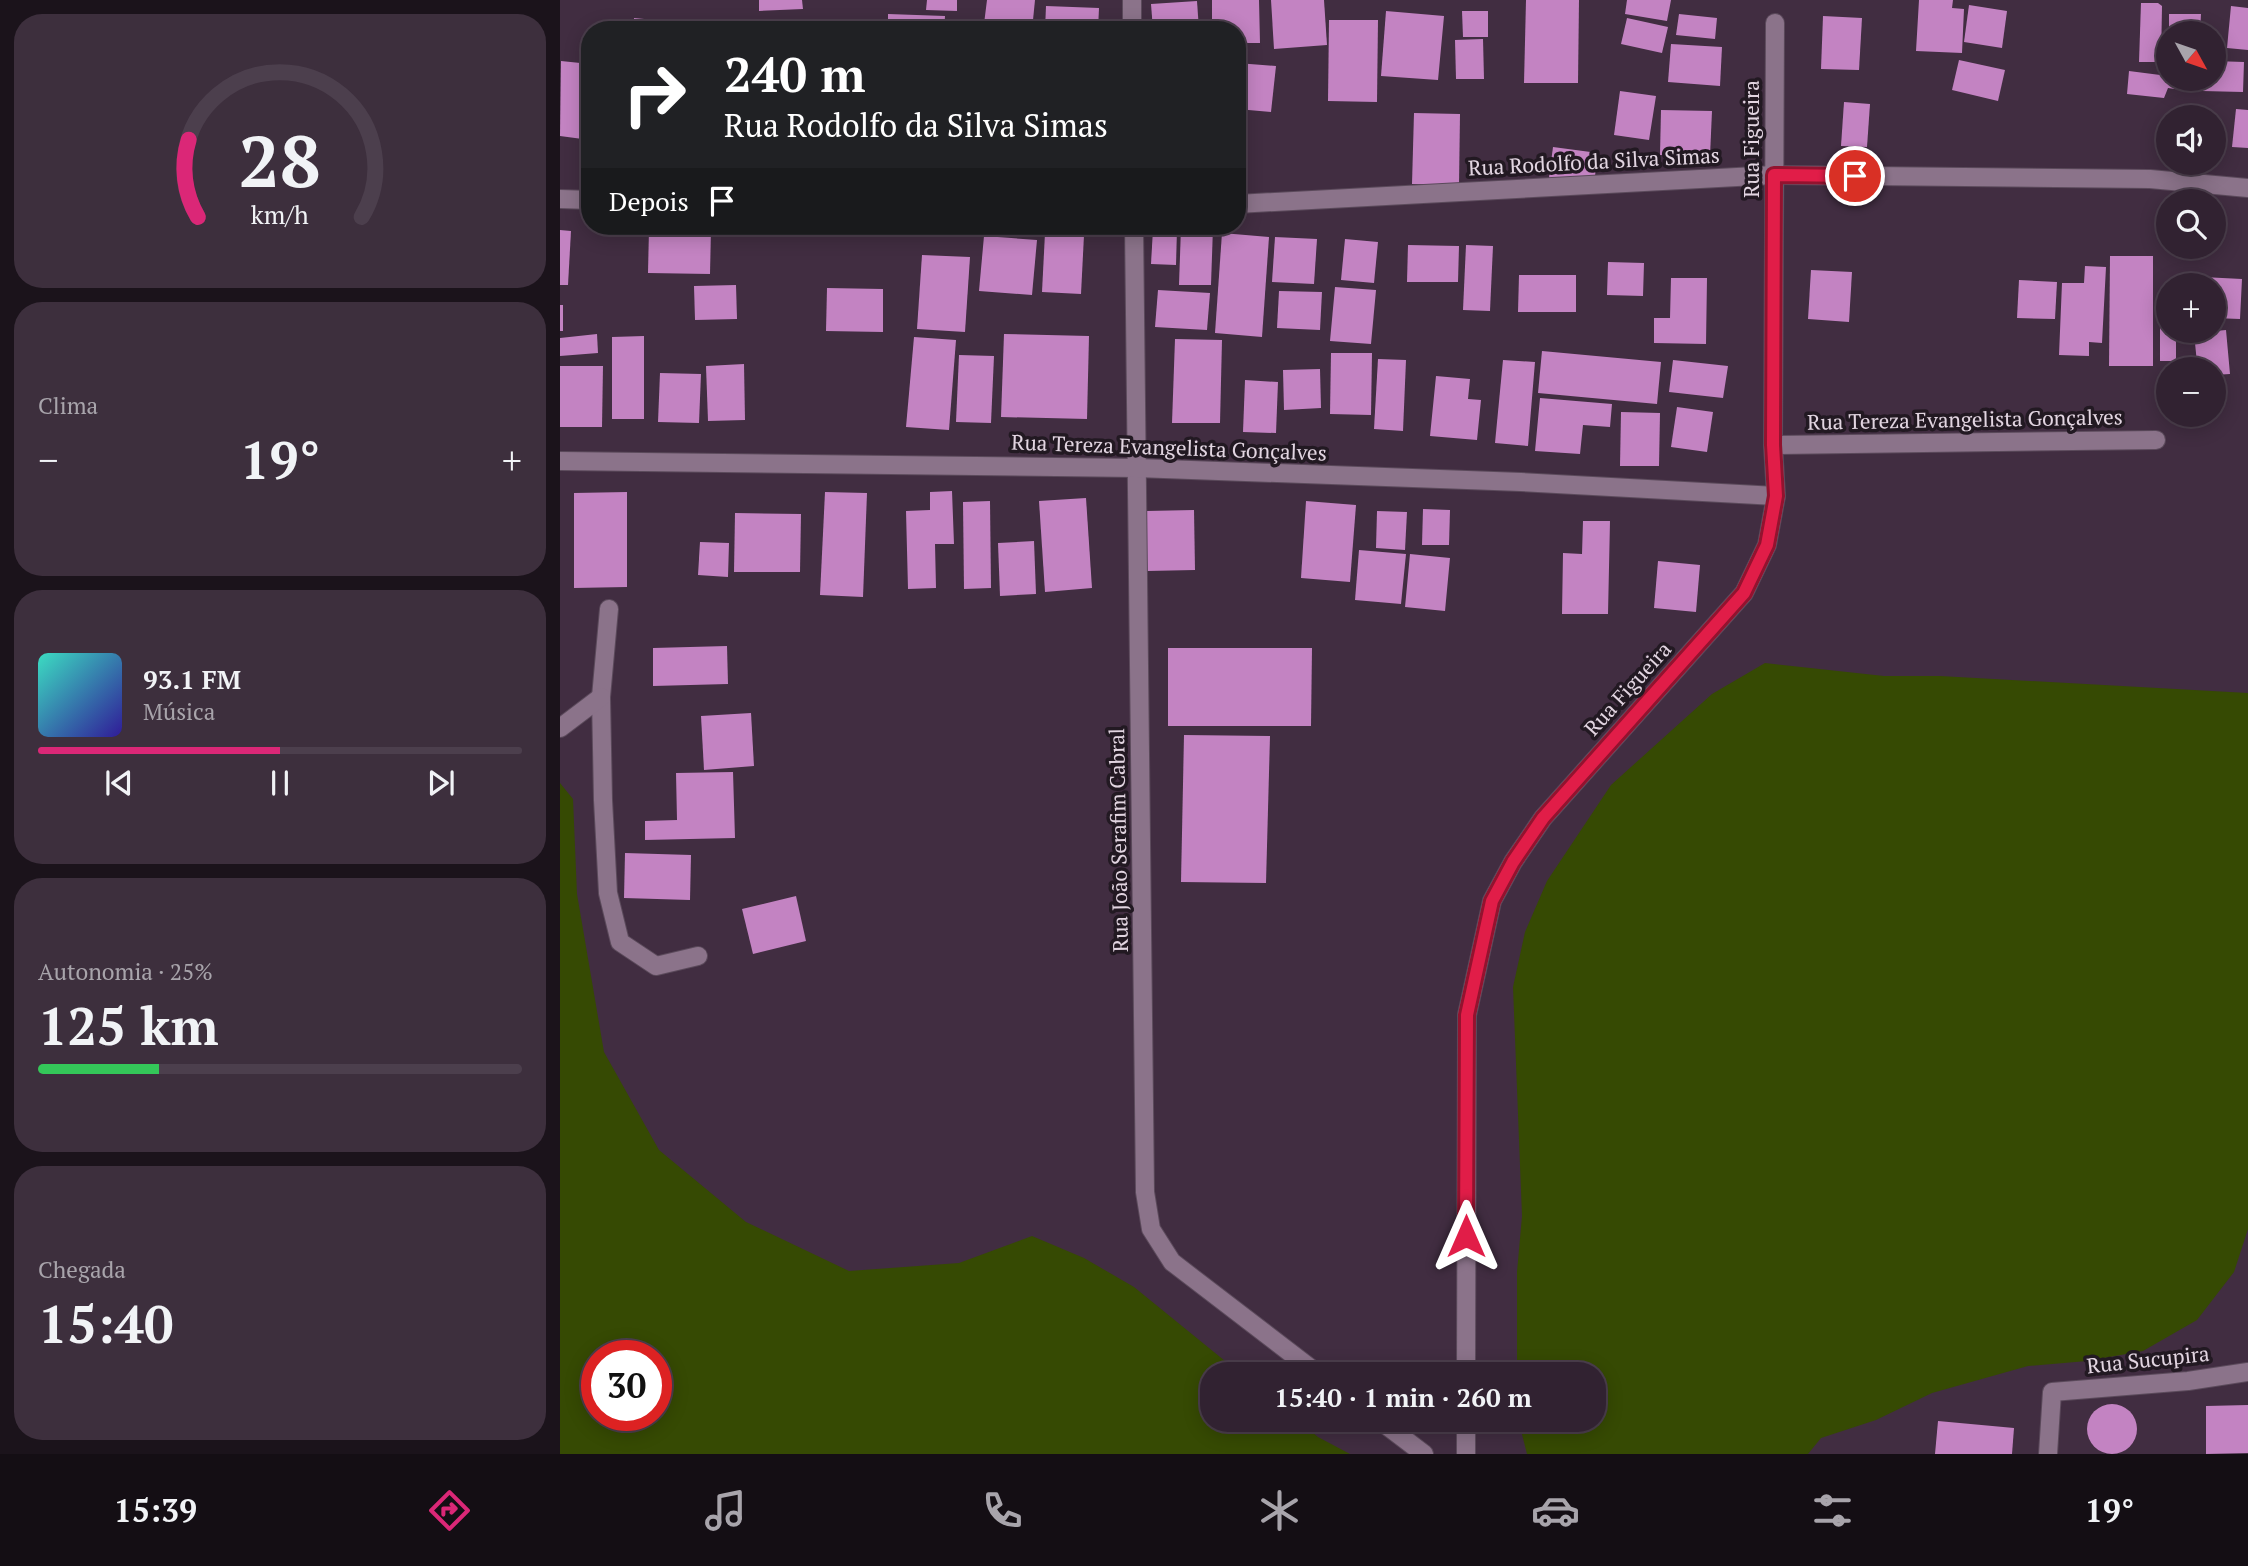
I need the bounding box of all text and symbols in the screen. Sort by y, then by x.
north arrow [2156,21,2226,91]
map controls [2156,21,2226,427]
text: 240 m [724,41,866,106]
icon: right [609,49,700,140]
street label: Rua Figueira [1737,80,1765,198]
text: Rua Rodolfo da Silva Simas [724,104,1108,146]
button: sound [2156,105,2226,175]
text: 28 [239,111,321,208]
street label: Rua Rodolfo da Silva Simas [1467,140,1720,182]
pin [1825,146,1885,206]
icon: arrive [1836,157,1874,195]
icon: arrive [703,182,741,220]
text: Depois [609,184,689,218]
button: search [2156,189,2226,259]
text: km/h [251,198,309,231]
button: + [2156,273,2226,343]
button: − [2156,357,2226,427]
text: Clima [38,390,98,421]
street label: Rua Tereza Evangelista Gonçalves [1807,402,2123,436]
text: 19° [240,425,320,494]
street label: Rua Tereza Evangelista Gonçalves [1011,428,1327,467]
text: − [38,435,58,485]
text: + [502,435,522,485]
street label: Rua Figueira [1578,635,1677,741]
text: 93.1 FM [143,662,241,696]
text: Música [143,696,215,727]
street label: Rua João Serafim Cabral [1102,728,1134,952]
icon: previous [100,764,138,802]
icon: pause [261,764,299,802]
icon: next [422,764,460,802]
text: Autonomia · 25% [38,956,213,987]
text: 125 km [38,991,219,1060]
position arrow [1429,1199,1503,1273]
text: Chegada [38,1254,126,1285]
text: 15:40 [38,1289,173,1358]
street label: Rua Sucupira [2085,1339,2211,1379]
speed limit sign: 30 [581,1340,672,1431]
text: 15:40 · 1 min · 260 m [1274,1380,1532,1414]
icon: directions [425,1486,474,1535]
icon: music [701,1486,750,1535]
icon: phone [978,1486,1027,1535]
icon: climate [1255,1486,1304,1535]
icon: car [1531,1486,1580,1535]
icon: filters [1808,1486,1857,1535]
text: 15:39 [114,1489,197,1531]
text: 19° [2085,1489,2134,1531]

